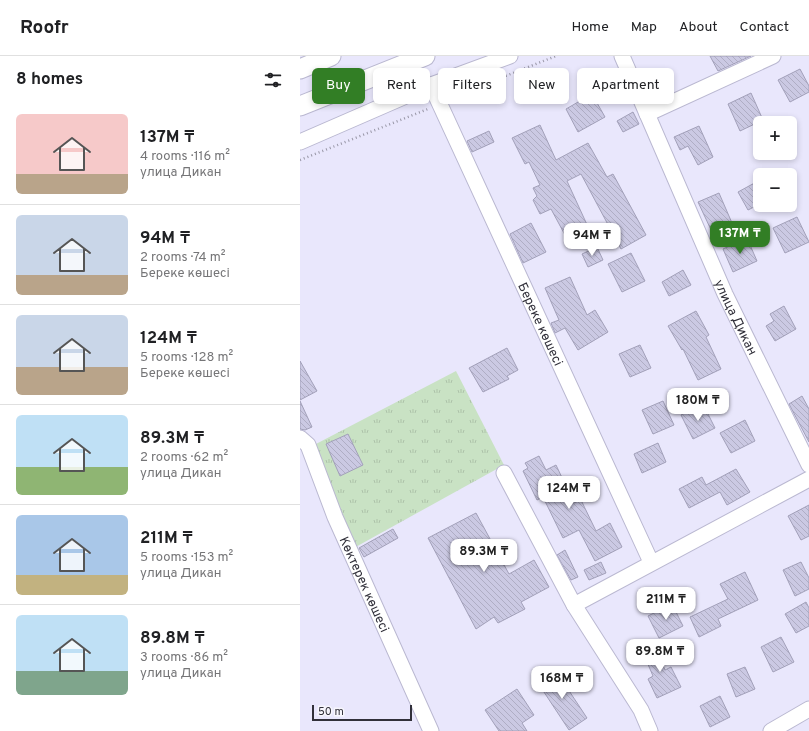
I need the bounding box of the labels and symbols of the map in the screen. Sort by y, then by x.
pin: 137M ₸ [707,221,773,255]
pin: 94M ₸ [564,223,620,257]
street label: улица Дикан [710,278,760,358]
street label: Береке көшесі [513,280,565,369]
pin: 180M ₸ [665,388,731,422]
pin: 124M ₸ [536,476,602,510]
street label: Көктерек көшесі [335,534,392,635]
pin: 89.3M ₸ [447,539,521,573]
pin: 211M ₸ [633,587,699,621]
pin: 89.8M ₸ [623,639,697,673]
pin: 168M ₸ [529,666,595,700]
scale bar [312,703,412,722]

